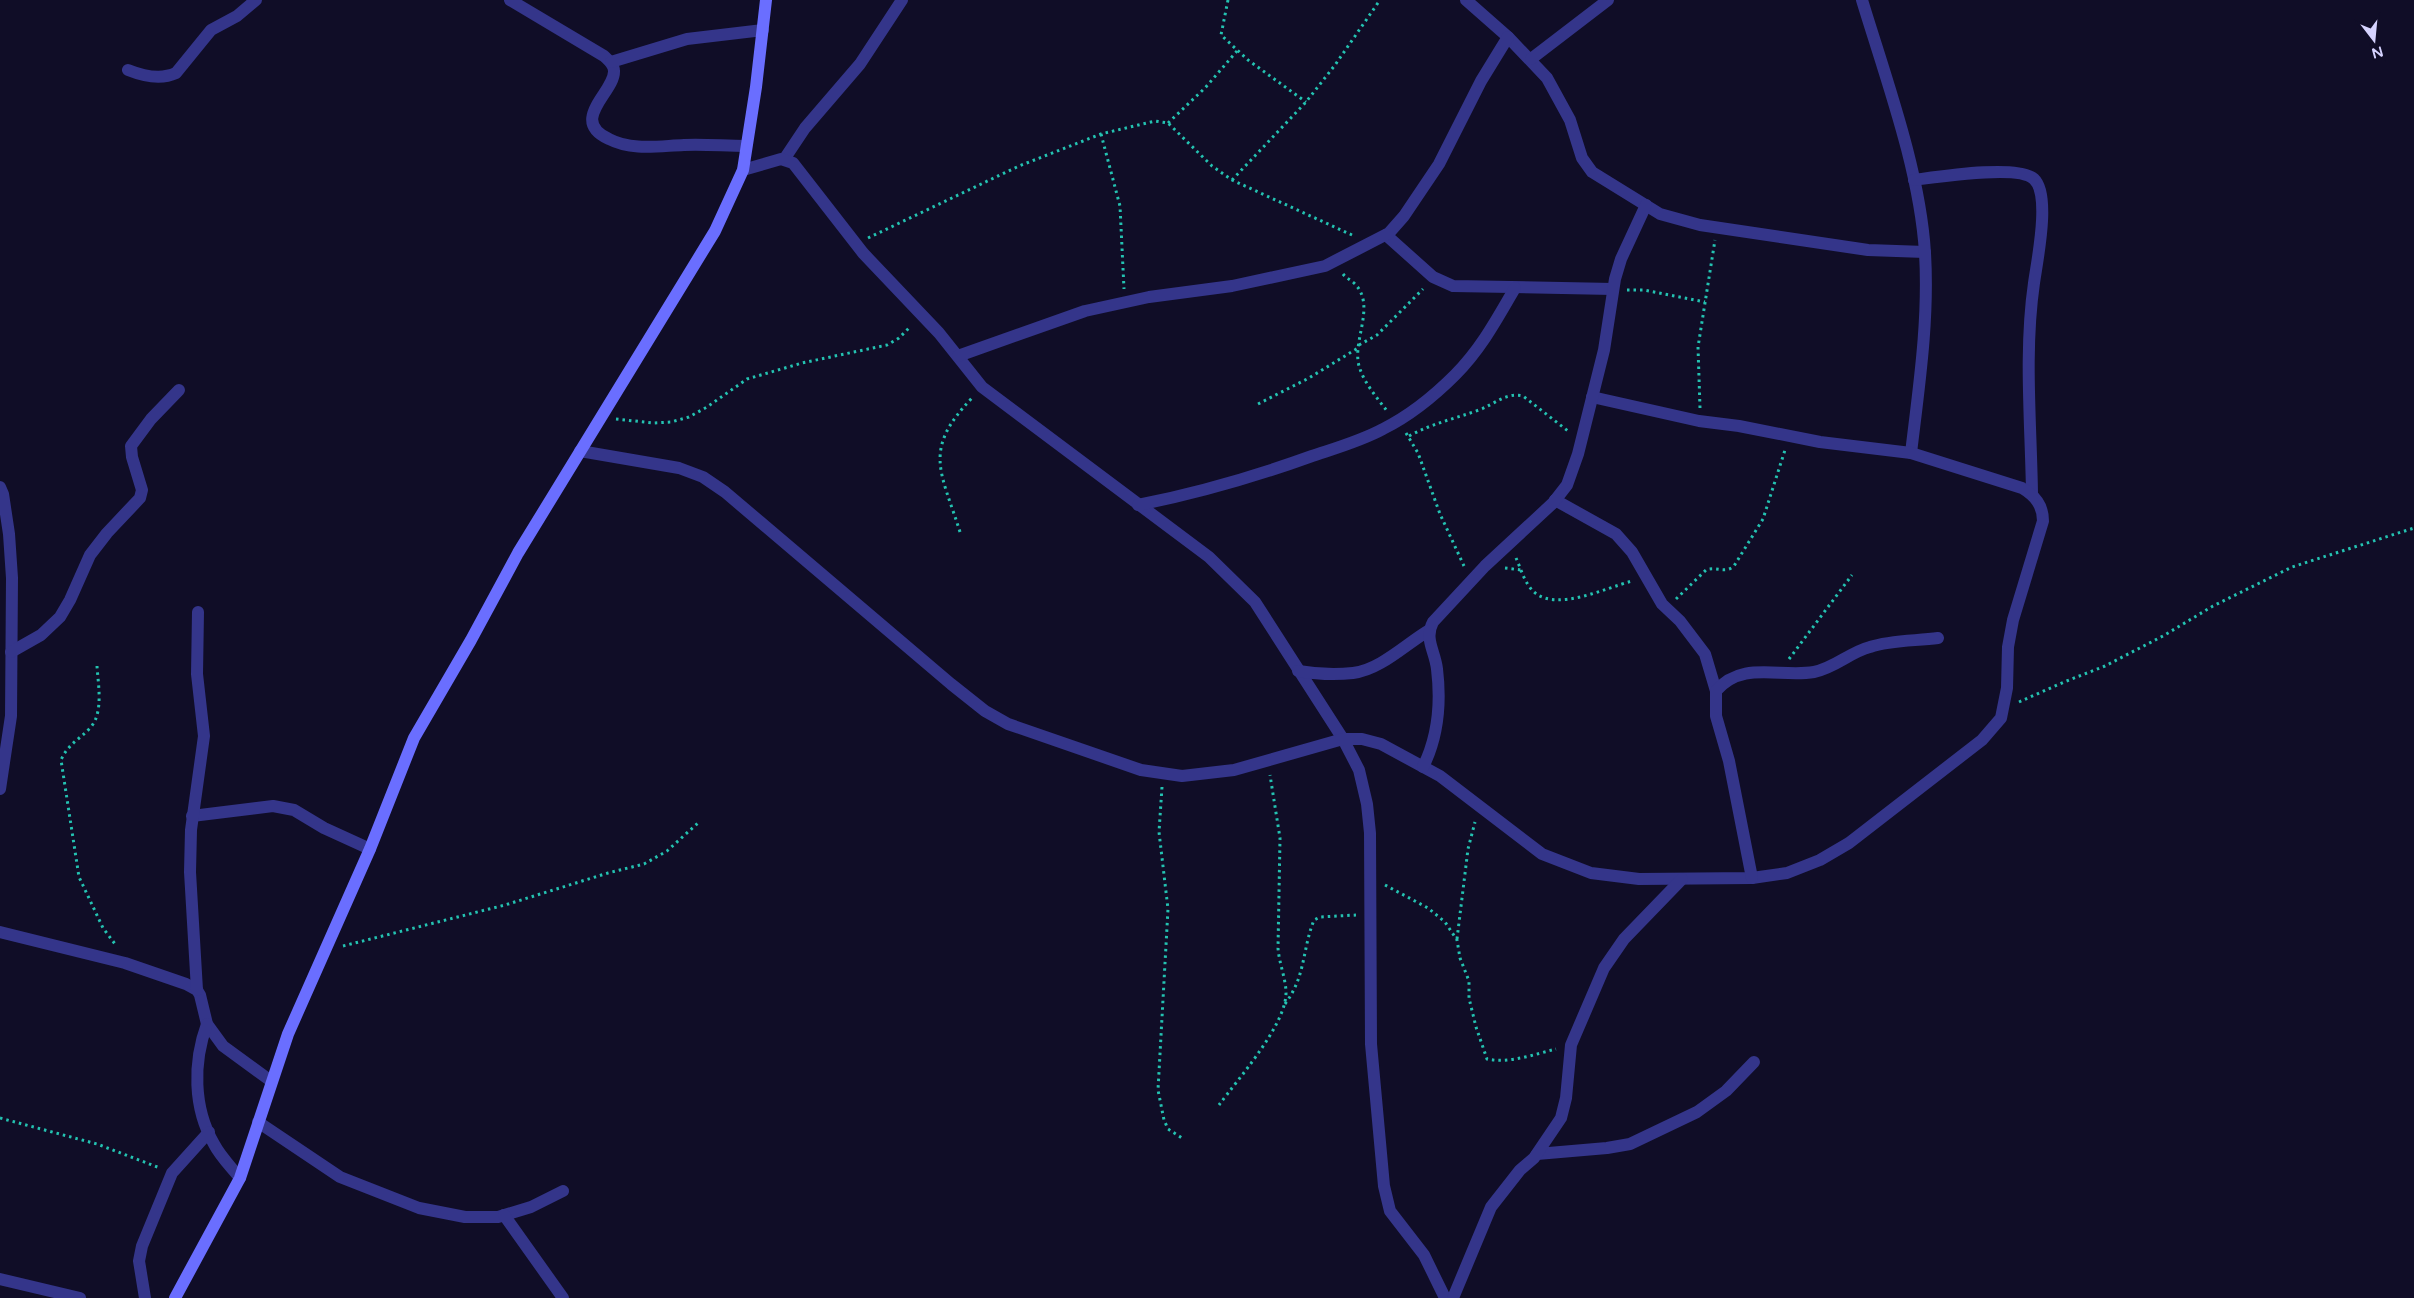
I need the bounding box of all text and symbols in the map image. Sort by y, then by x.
north arrow [2349,15,2399,65]
text: N [2370,42,2385,62]

